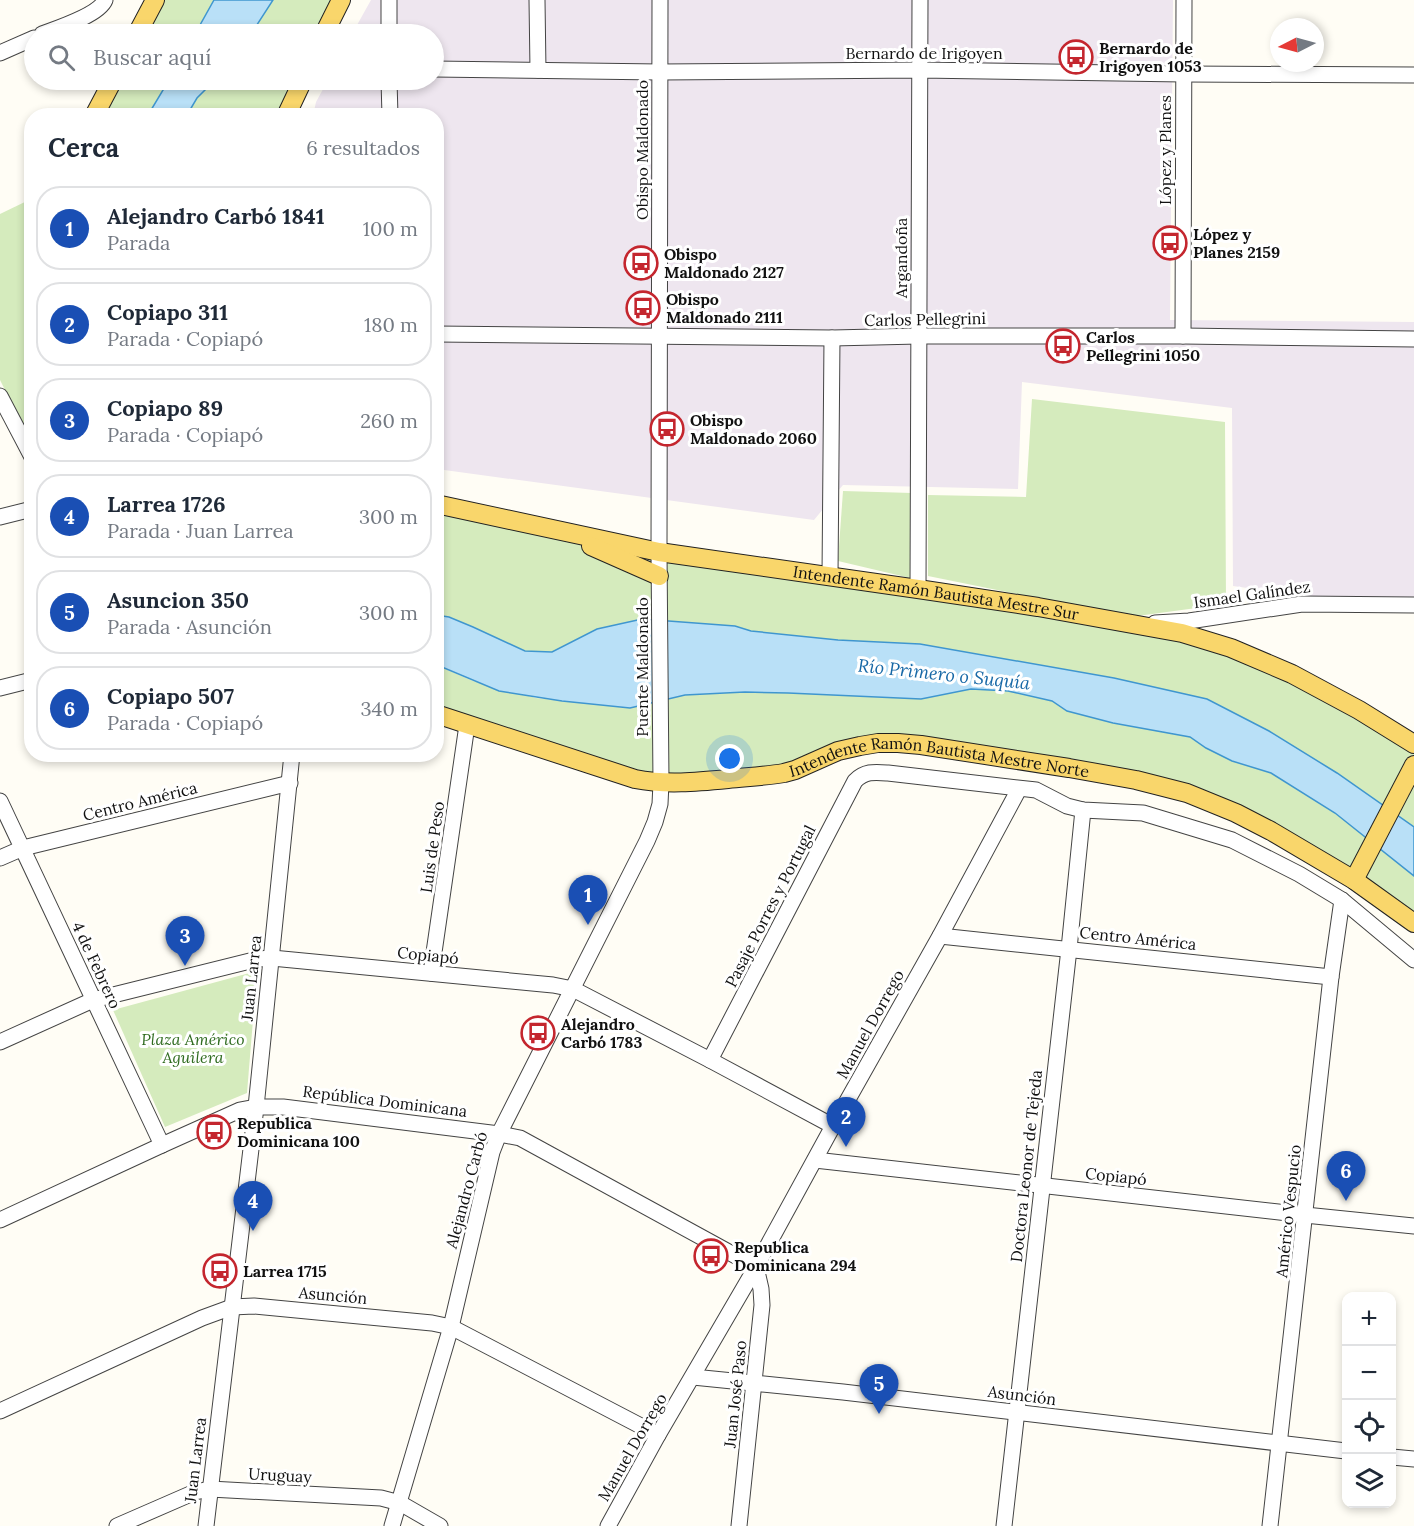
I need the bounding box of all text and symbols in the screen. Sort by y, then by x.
north arrow [1270,18,1324,72]
search box [24,24,444,90]
place label: Bernardo de Irigoyen 1053 [1099,38,1202,76]
bus stop icon: Bernardo de Irigoyen 1053 [1058,39,1094,75]
icon: search [45,41,78,74]
text: Buscar aquí [93,43,211,71]
street label: Bernardo de Irigoyen [845,43,1003,63]
street label: Obispo Maldonado [632,80,652,220]
street label: López y Planes [1155,95,1175,205]
text: Cerca [48,131,119,164]
text: 6 resultados [306,135,420,160]
text: Alejandro Carbó 1841 [107,202,325,230]
text: 1 [65,216,74,241]
text: 100 m [363,216,418,241]
street label: Argandoña [891,218,911,299]
place label: López y Planes 2159 [1193,224,1280,262]
bus stop icon: López y Planes 2159 [1152,225,1188,261]
text: Parada [107,230,170,255]
place label: Obispo Maldonado 2127 [664,244,784,282]
bus stop icon: Obispo Maldonado 2127 [623,245,659,281]
place label: Obispo Maldonado 2111 [666,289,783,327]
bus stop icon: Obispo Maldonado 2111 [625,290,661,326]
text: Copiapo 311 [107,298,228,326]
street label: Carlos Pellegrini [864,308,986,330]
text: 2 [64,312,75,337]
text: 180 m [364,312,418,337]
text: Parada · Copiapó [107,326,263,351]
place label: Carlos Pellegrini 1050 [1086,327,1200,365]
bus stop icon: Carlos Pellegrini 1050 [1045,328,1081,364]
text: Copiapo 89 [107,394,223,422]
text: 3 [64,408,75,433]
text: 260 m [360,408,418,433]
place label: Obispo Maldonado 2060 [690,410,817,448]
bus stop icon: Obispo Maldonado 2060 [649,411,685,447]
text: Parada · Copiapó [107,422,263,447]
text: Larrea 1726 [107,490,226,518]
text: 4 [64,504,75,529]
text: 300 m [359,504,418,529]
text: Parada · Juan Larrea [107,518,294,543]
street label: Intendente Ramón Bautista Mestre Sur [792,561,1081,624]
street label: Ismael Galíndez [1192,576,1312,612]
text: Asuncion 350 [107,586,249,614]
street label: Puente Maldonado [632,597,652,737]
text: 5 [64,600,75,625]
text: 300 m [359,600,418,625]
text: Parada · Asunción [107,614,272,639]
water label: Río Primero o Suquía [857,654,1031,694]
text: Copiapo 507 [107,682,234,710]
text: 6 [64,696,75,721]
text: 340 m [360,696,418,721]
text: Parada · Copiapó [107,710,263,735]
text: Intendente Ramón Bautista Mestre Norte [787,733,1091,781]
your location [715,744,744,773]
street label: Intendente Ramón Bautista Mestre Norte [786,763,1092,783]
street label: Centro América [81,777,199,825]
street label: Luis de Peso [416,800,448,894]
street label: Pasaje Porres y Portugal [720,822,820,990]
pin: 1 [568,876,608,925]
pin: 3 [166,916,204,966]
street label: 4 de Febrero [68,918,126,1012]
street label: Centro América [1079,922,1197,954]
street label: Juan Larrea [236,934,265,1023]
street label: Copiapó [396,942,460,968]
street label: Manuel Dorrego [832,966,908,1082]
place label: Alejandro Carbó 1783 [561,1014,643,1052]
bus stop icon: Alejandro Carbó 1783 [520,1015,556,1051]
park label: Plaza Américo Aguilera [141,1029,245,1067]
street label: Doctora Leonor de Tejeda [1006,1069,1046,1263]
street label: República Dominicana [301,1081,469,1121]
pin: 2 [826,1098,866,1147]
place label: Republica Dominicana 100 [237,1113,360,1151]
bus stop icon: Republica Dominicana 100 [196,1114,232,1150]
street label: Alejandro Carbó [441,1129,491,1252]
street label: Américo Vespucio [1271,1143,1305,1280]
pin: 6 [1326,1152,1366,1201]
street label: Copiapó [1084,1163,1148,1189]
pin: 4 [234,1182,272,1231]
place label: Republica Dominicana 294 [734,1237,857,1275]
bus stop icon: Republica Dominicana 294 [693,1238,729,1274]
bus stop icon: Larrea 1715 [202,1253,238,1289]
place label: Larrea 1715 [243,1261,327,1281]
street label: Asunción [297,1282,368,1308]
map controls [1342,1292,1396,1508]
button: + [1342,1292,1396,1346]
street label: Juan José Paso [719,1339,751,1450]
button: − [1342,1346,1396,1400]
pin: 5 [860,1364,898,1414]
street label: Asunción [986,1381,1058,1409]
street label: Manuel Dorrego [593,1389,671,1505]
button: locate [1342,1400,1396,1454]
street label: Juan Larrea [180,1416,210,1505]
button: layers [1342,1454,1396,1508]
street label: Uruguay [248,1463,313,1487]

